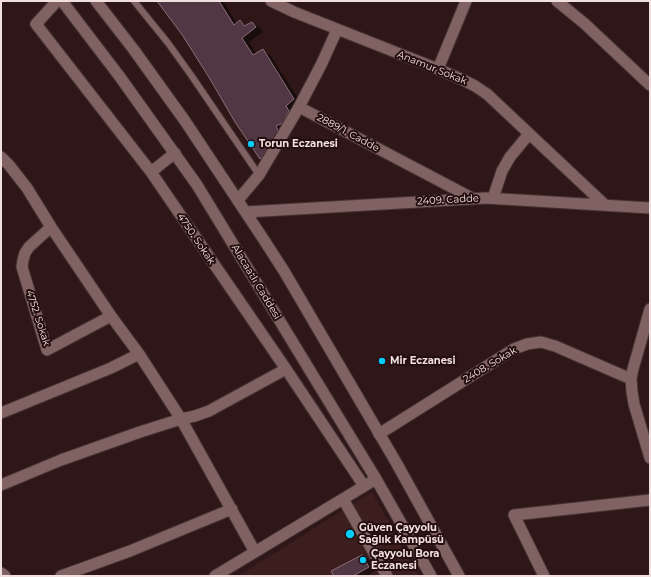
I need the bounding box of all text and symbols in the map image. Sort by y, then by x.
street label: Anamur Sokak [395,49,469,87]
street label: 2889/1. Cadde [315,112,381,154]
place label: Torun Eczanesi [259,138,338,150]
marker: Torun Eczanesi [246,139,256,149]
street label: 2409. Cadde [417,192,479,208]
street label: 4750. Sokak [175,211,217,267]
street label: Alacaatlı Caddesi [229,242,283,322]
street label: 4752. Sokak [23,289,53,347]
street label: 2408. Sokak [461,344,519,386]
place label: Mir Eczanesi [390,355,455,367]
marker: Mir Eczanesi [377,356,387,366]
place label: Güven Çayyolu Sağlık Kampüsü [359,522,444,546]
marker: Güven Çayyolu Sağlık Kampüsü [344,528,356,540]
place label: Çayyolu Bora Eczanesi [371,548,440,572]
marker: Çayyolu Bora Eczanesi [358,555,368,565]

